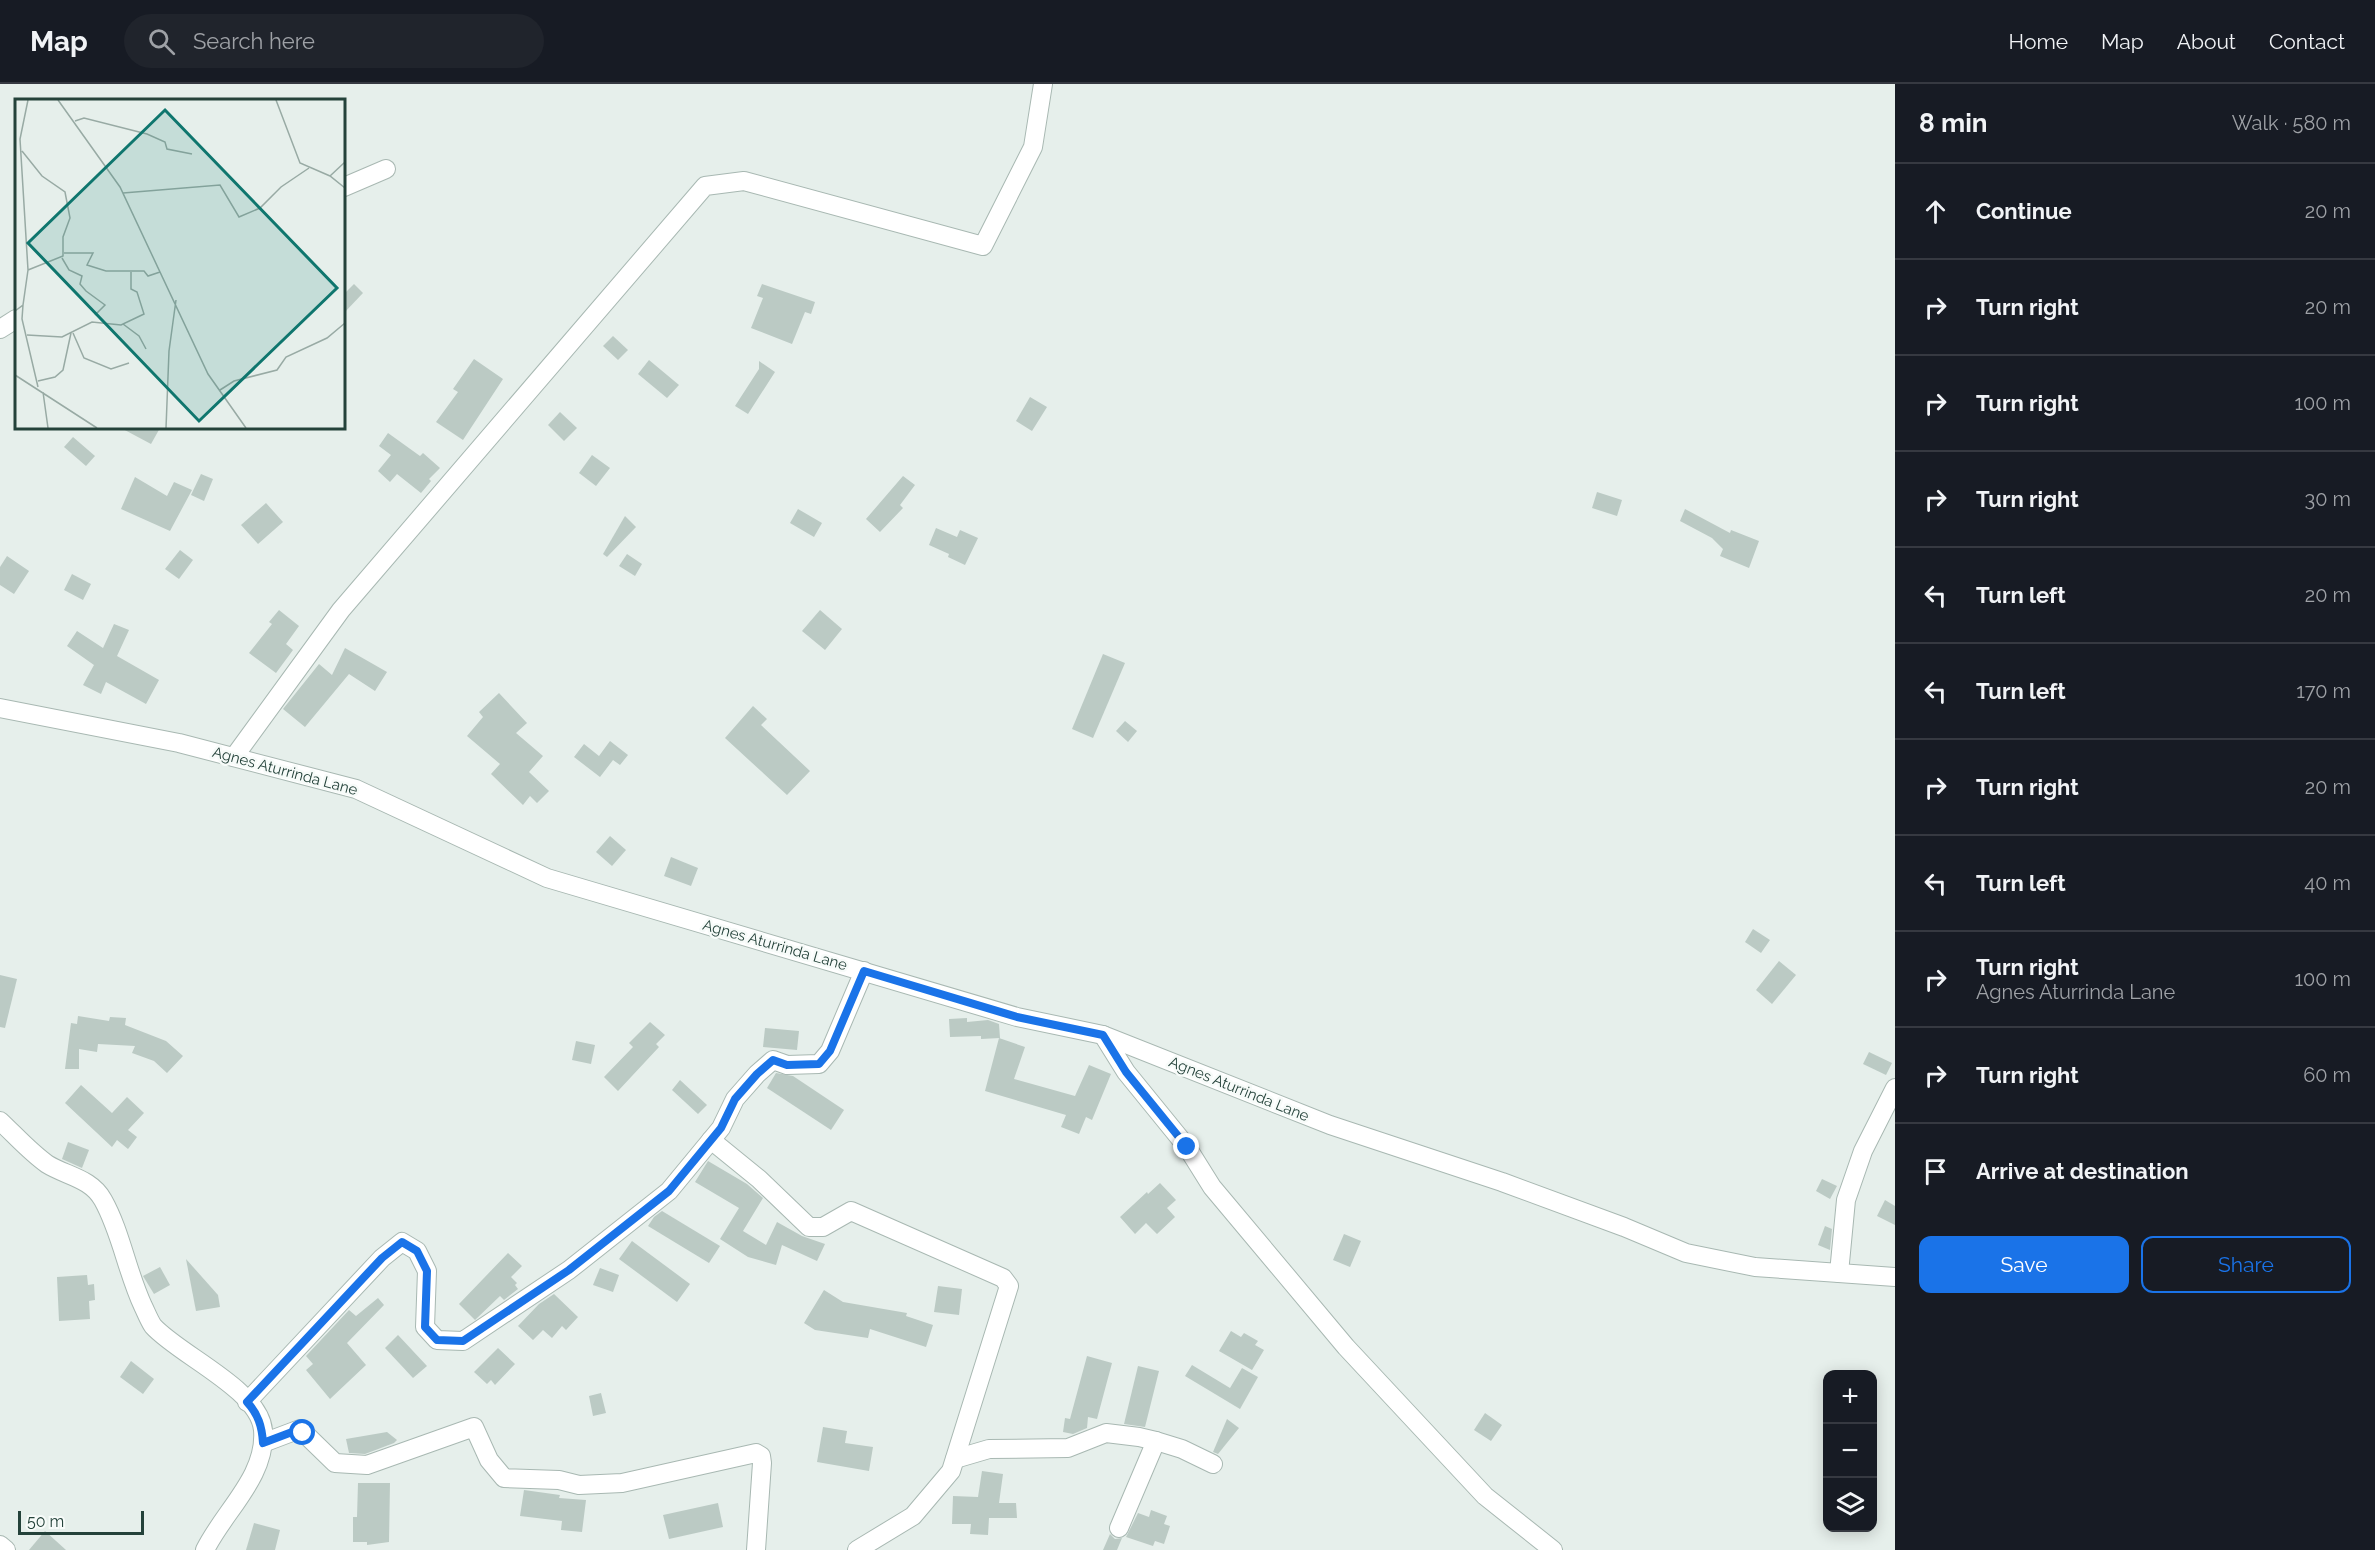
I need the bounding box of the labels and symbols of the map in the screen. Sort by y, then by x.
inset map [15,99,345,429]
street label: Agnes Aturrinda Lane [210,743,360,799]
street label: Agnes Aturrinda Lane [701,916,849,974]
street label: Agnes Aturrinda Lane [1166,1053,1312,1125]
route end [1173,1133,1199,1159]
route start [289,1419,315,1445]
scale bar [18,1508,144,1536]

